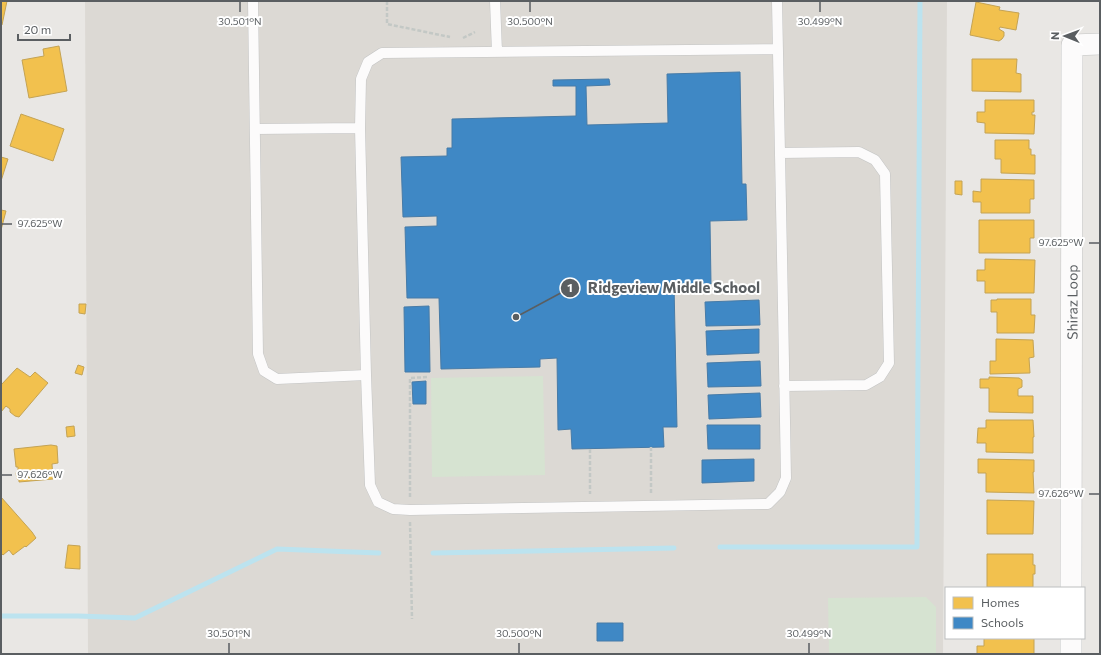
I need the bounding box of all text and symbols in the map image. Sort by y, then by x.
text: 30.501°N [218,15,262,27]
text: 30.500°N [507,15,553,27]
text: 30.499°N [798,15,842,27]
scale bar [18,16,70,42]
north arrow [1045,16,1085,56]
text: 20 m [24,22,51,36]
text: N [1048,32,1061,40]
text: 97.625°W [17,217,63,229]
text: 97.625°W [1038,236,1084,248]
street label: Shiraz Loop [1063,264,1080,340]
callout: Ridgeview Middle School [560,274,768,301]
text: Ridgeview Middle School [588,278,760,296]
text: 1 [567,280,573,294]
text: 97.626°W [17,468,63,480]
text: 97.626°W [1038,487,1084,499]
legend [945,587,1085,639]
text: Homes [981,595,1019,609]
text: Schools [981,615,1024,629]
text: 30.501°N [207,627,251,639]
text: 30.500°N [496,627,542,639]
text: 30.499°N [787,627,831,639]

